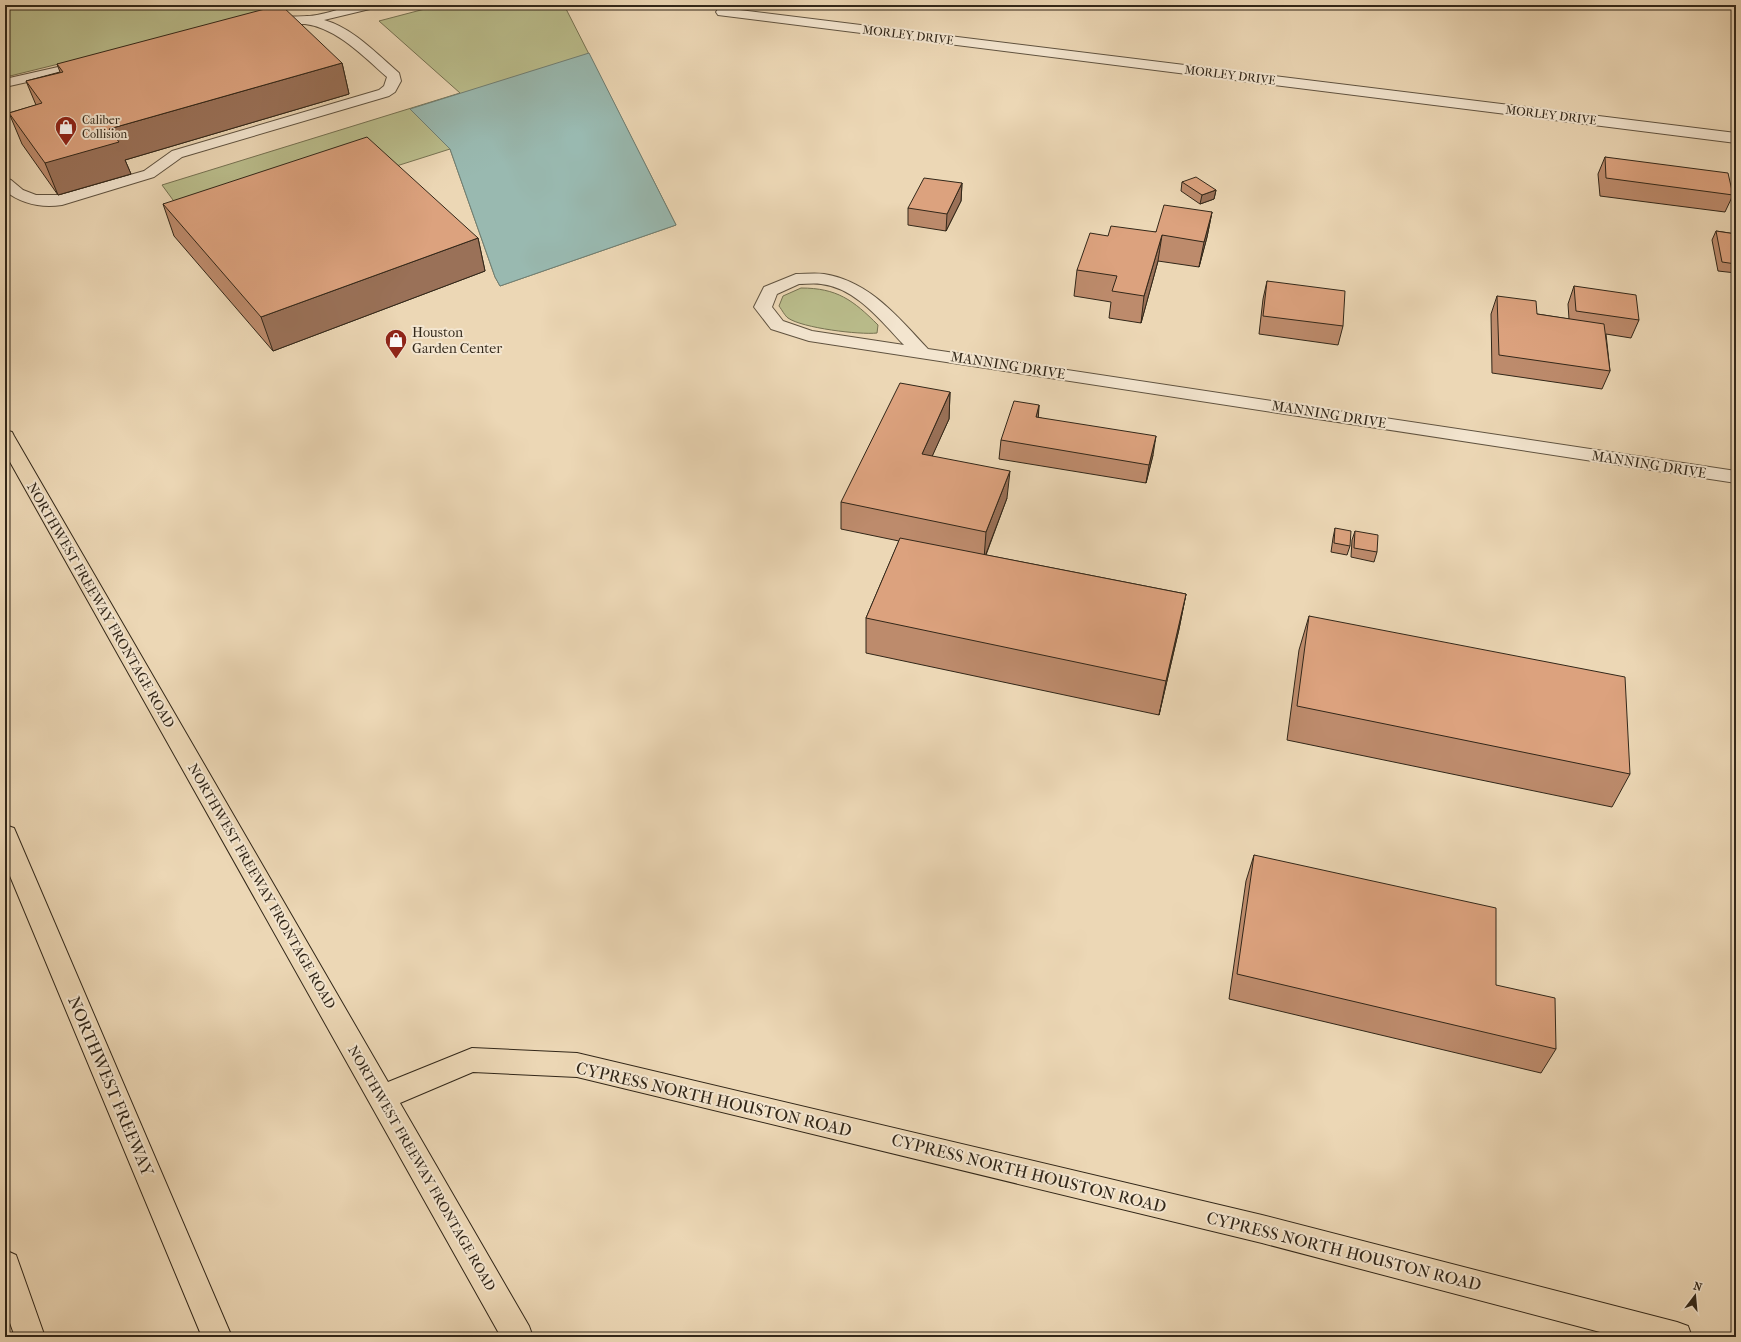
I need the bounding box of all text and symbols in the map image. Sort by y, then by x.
street label: MORLEY DRIVE [862,22,954,48]
street label: MORLEY DRIVE [1184,62,1276,88]
street label: MORLEY DRIVE [1505,102,1597,128]
place label: Caliber Collision [82,113,127,141]
shop icon: Caliber Collision [53,114,79,147]
place label: Houston Garden Center [412,324,502,357]
shop icon: Houston Garden Center [383,327,409,360]
street label: MANNING DRIVE [949,348,1067,383]
street label: MANNING DRIVE [1270,397,1388,432]
street label: MANNING DRIVE [1590,447,1708,482]
street label: NORTHWEST FREEWAY FRONTAGE ROAD [23,479,178,731]
street label: NORTHWEST FREEWAY FRONTAGE ROAD [184,760,339,1012]
street label: NORTHWEST FREEWAY [64,993,159,1180]
street label: NORTHWEST FREEWAY FRONTAGE ROAD [344,1042,499,1294]
street label: CYPRESS NORTH HOUSTON ROAD [574,1057,854,1141]
street label: CYPRESS NORTH HOUSTON ROAD [890,1129,1168,1217]
street label: CYPRESS NORTH HOUSTON ROAD [1205,1207,1483,1295]
north arrow [1675,1276,1715,1316]
text: N [1692,1279,1704,1294]

